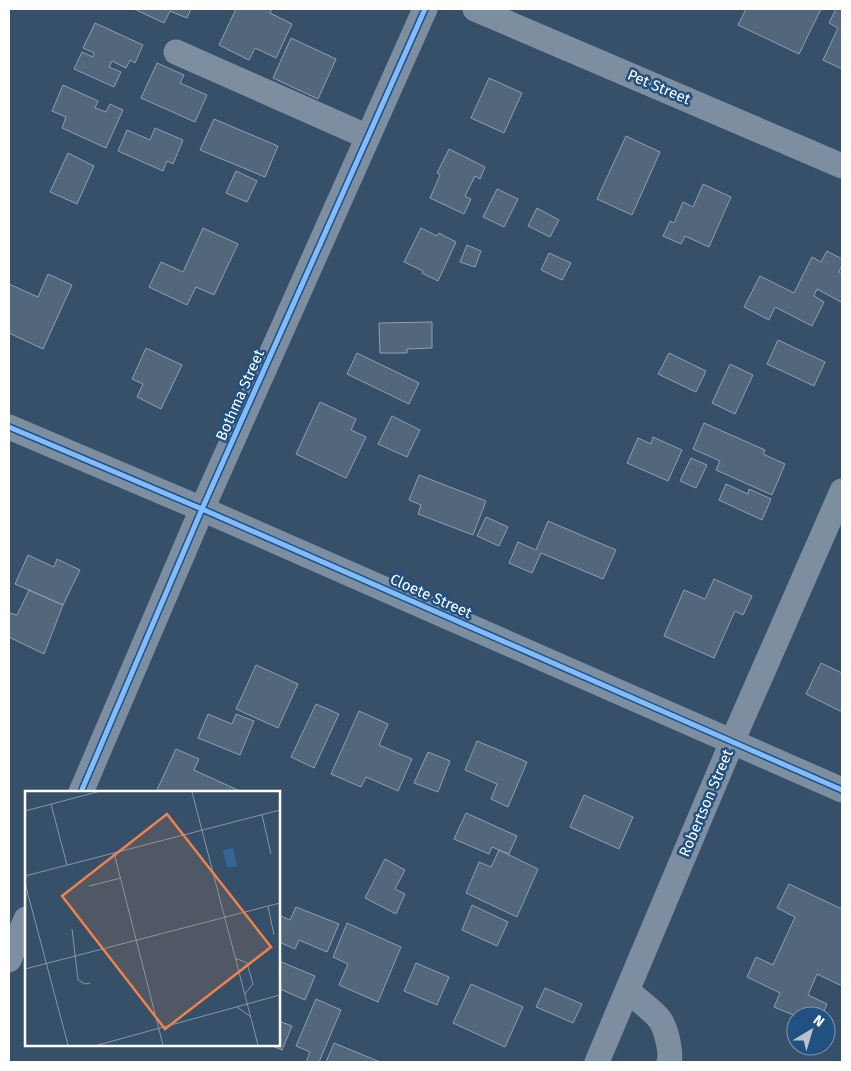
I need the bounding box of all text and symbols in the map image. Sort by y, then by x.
street label: Pet Street [625,66,694,109]
street label: Bothma Street [212,346,268,443]
street label: Cloete Street [387,570,475,622]
street label: Robertson Street [675,746,737,860]
inset map [25,791,280,1046]
north arrow [786,1006,836,1056]
text: N [810,1012,828,1031]

